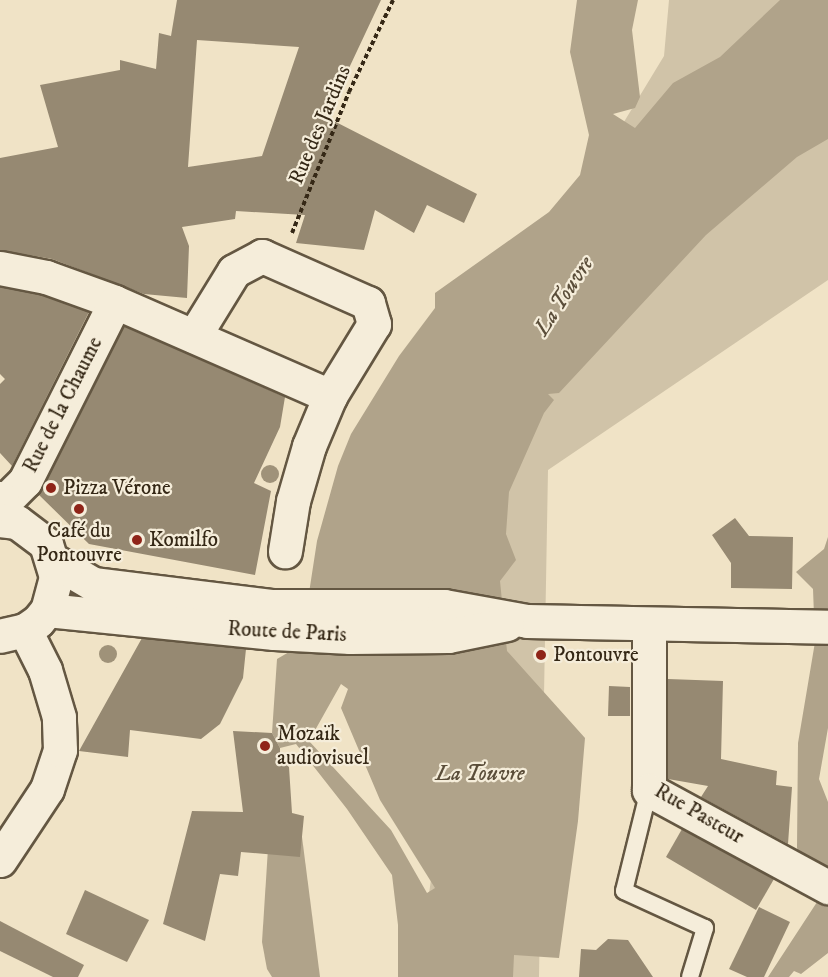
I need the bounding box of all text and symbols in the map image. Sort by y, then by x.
street label: Rue des Jardins [284,62,356,188]
water label: La Touvre [529,251,599,341]
street label: Rue de la Chaume [18,333,108,477]
place label: Pizza Vérone [63,475,171,501]
marker: Pizza Vérone [44,481,58,495]
marker: Café du Pontouvre [72,502,86,516]
place label: Café du Pontouvre [36,518,122,568]
place label: Komilfo [149,527,218,553]
marker: Komilfo [130,533,144,547]
street label: Route de Paris [227,616,347,648]
place label: Pontouvre [553,642,639,668]
marker: Pontouvre [534,648,548,662]
place label: Mozaïk audiovisuel [277,721,369,771]
marker: Mozaïk audiovisuel [258,739,272,753]
water label: La Touvre [435,761,525,787]
street label: Rue Pasteur [650,778,748,850]

